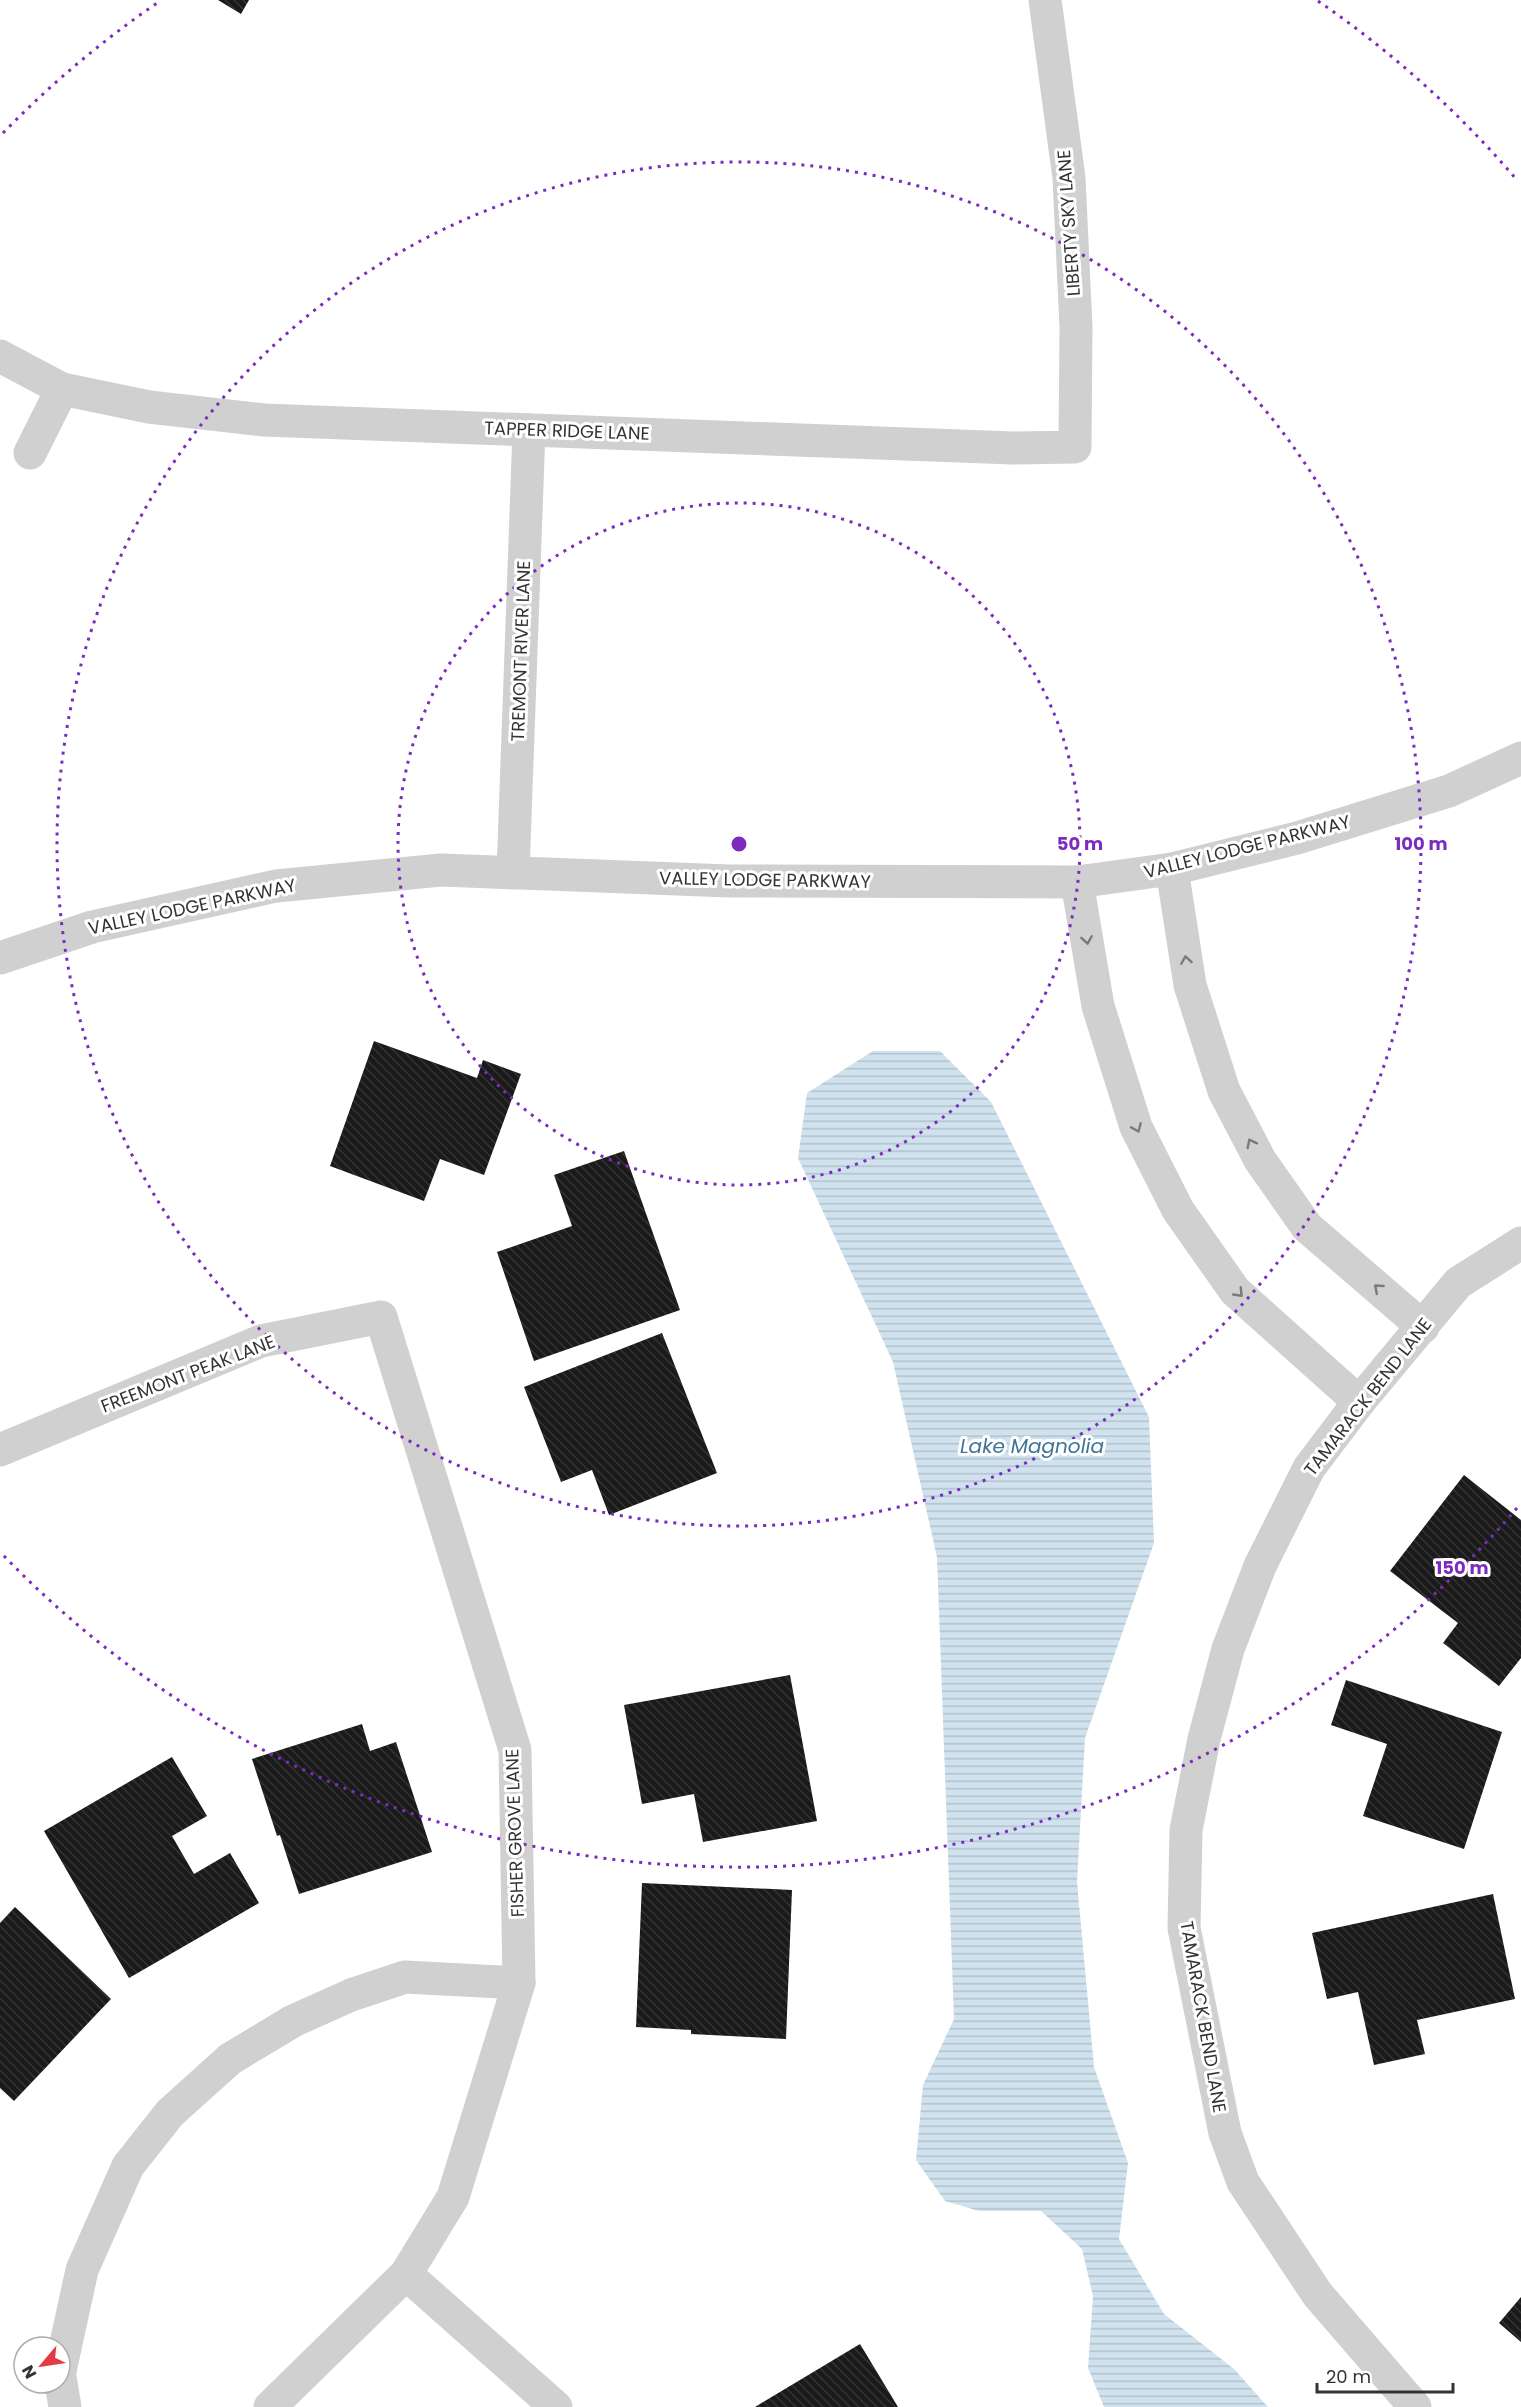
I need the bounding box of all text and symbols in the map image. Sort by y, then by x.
street label: LIBERTY SKY LANE [1051,149,1086,297]
street label: TAPPER RIDGE LANE [484,415,650,446]
street label: TREMONT RIVER LANE [505,560,536,742]
street label: VALLEY LODGE PARKWAY [1141,809,1353,884]
text: 50 m [1057,831,1103,856]
text: 100 m [1394,831,1448,856]
centre of rings [729,834,749,854]
street label: VALLEY LODGE PARKWAY [659,865,871,894]
street label: VALLEY LODGE PARKWAY [86,872,298,941]
one-way arrow [1080,935,1092,945]
one-way arrow [1181,956,1193,965]
one-way arrow [1130,1121,1142,1132]
one-way arrow [1247,1139,1258,1150]
one-way arrow [1374,1285,1385,1296]
one-way arrow [1232,1287,1243,1297]
street label: TAMARACK BEND LANE [1298,1312,1437,1481]
street label: FREEMONT PEAK LANE [97,1329,278,1418]
water label: Lake Magnolia [960,1432,1104,1460]
text: 150 m [1435,1555,1489,1580]
street label: FISHER GROVE LANE [499,1748,530,1918]
street label: TAMARACK BEND LANE [1174,1919,1233,2115]
north arrow [12,2335,72,2395]
scale bar [1317,2356,1454,2394]
text: N [16,2361,42,2383]
text: 20 m [1326,2364,1371,2389]

